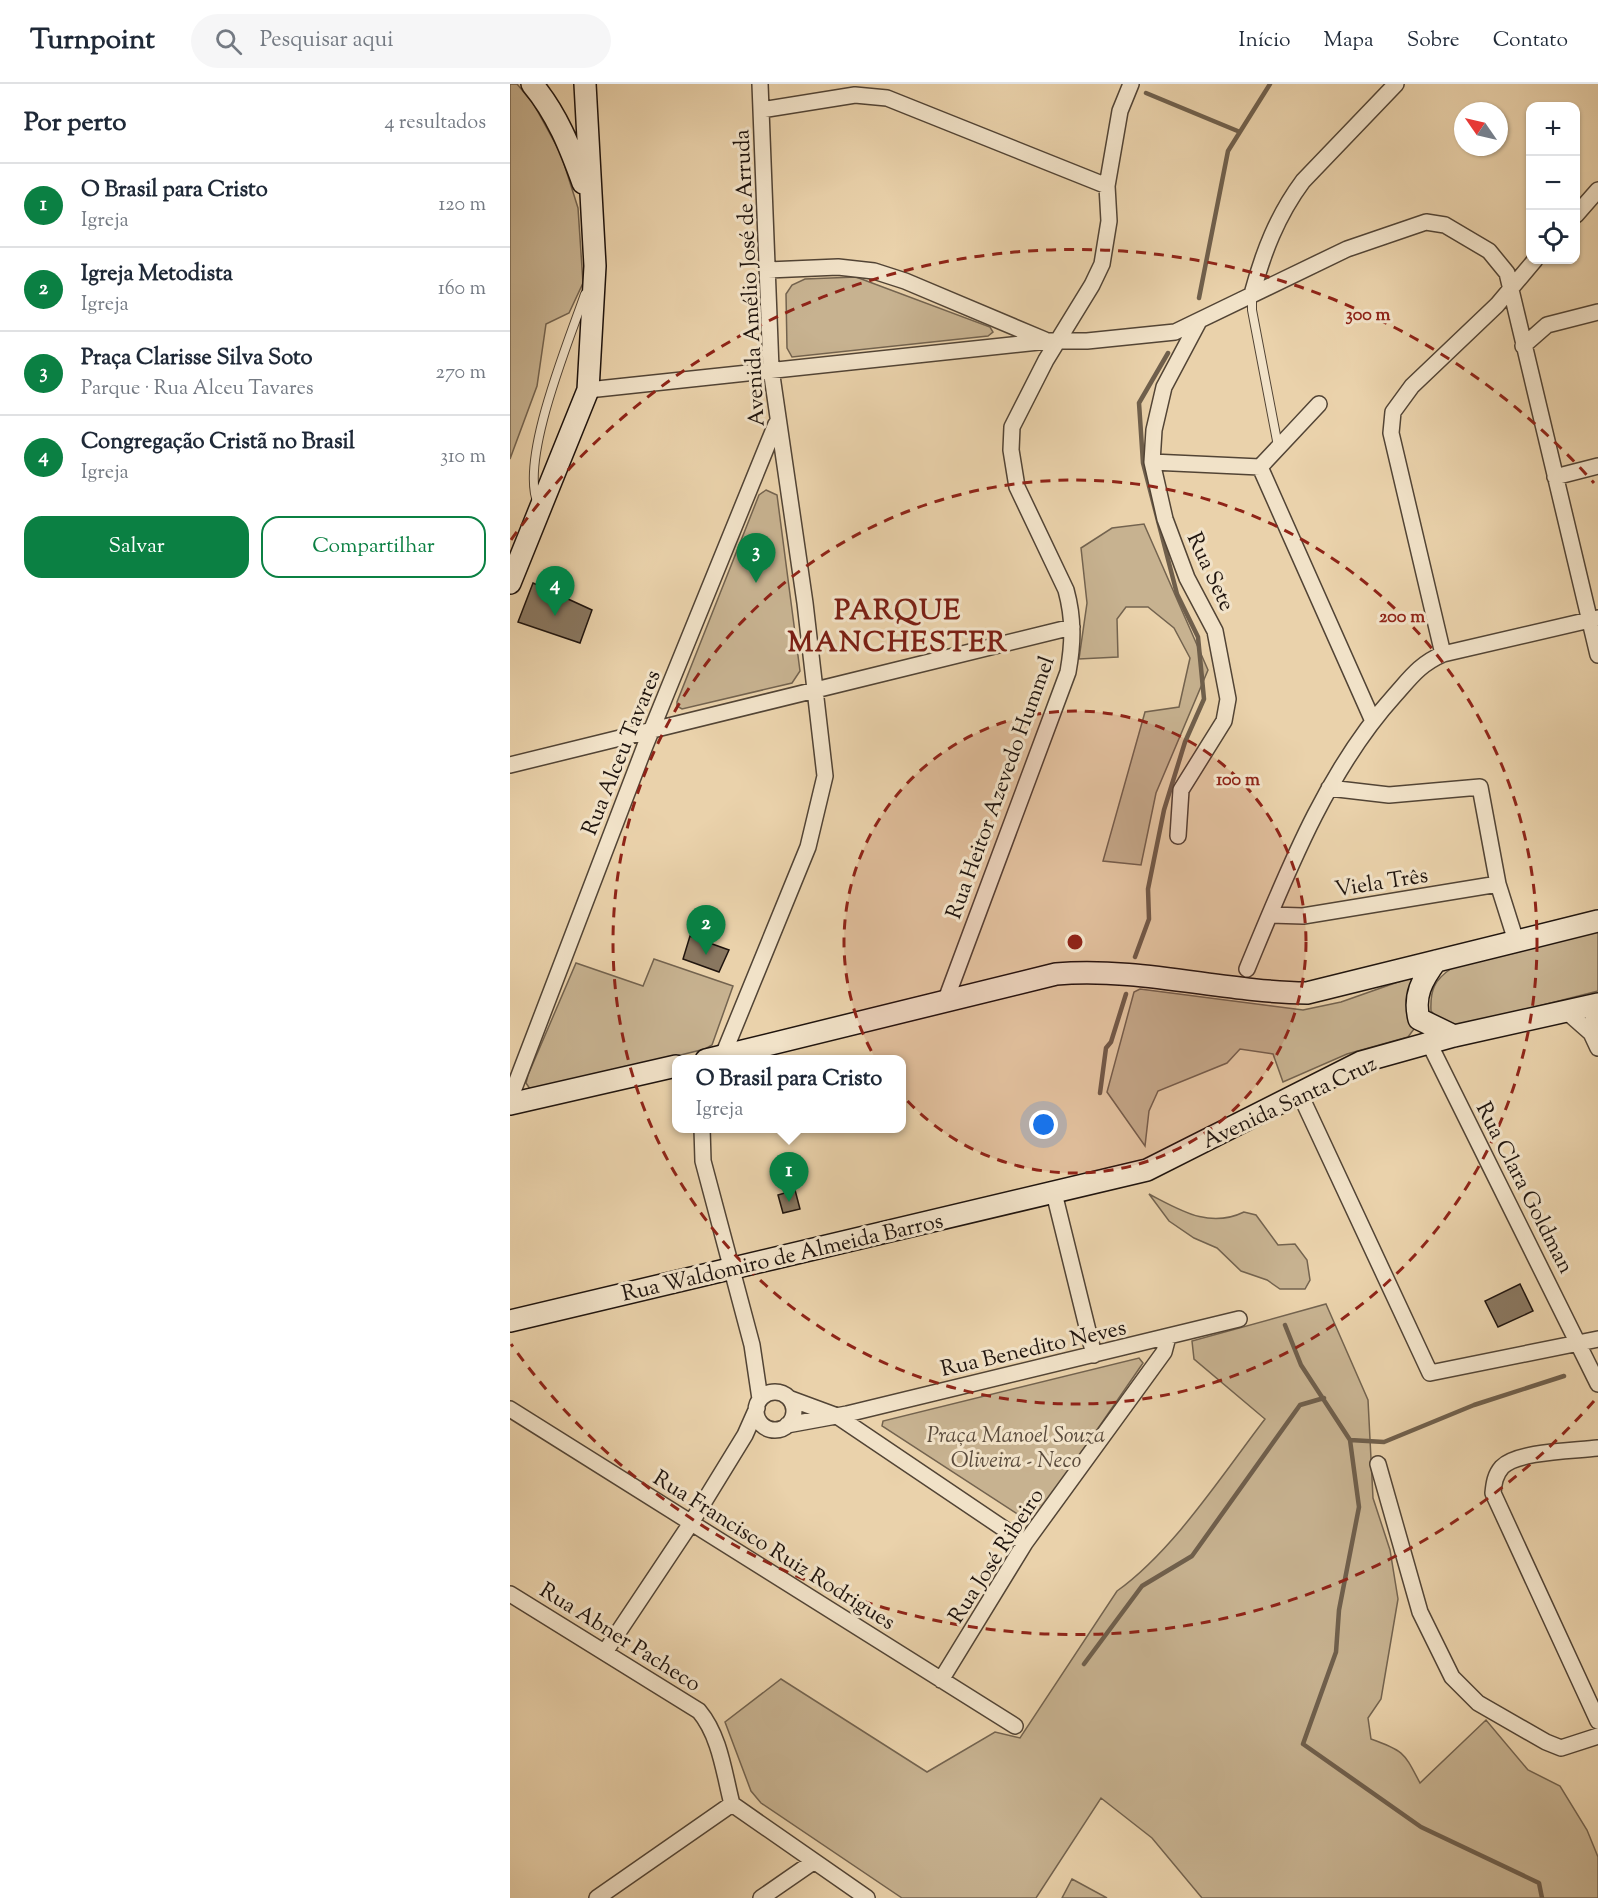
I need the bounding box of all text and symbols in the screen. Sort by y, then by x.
search box [191,14,611,68]
text: Turnpoint [30,21,155,61]
icon: search [212,25,245,58]
text: Pesquisar aqui [260,25,393,57]
text: Início [1239,26,1291,56]
text: Mapa [1324,26,1374,56]
text: Sobre [1407,26,1460,56]
text: Contato [1493,26,1568,56]
north arrow [1454,102,1508,156]
map controls [1526,102,1580,264]
button: + [1526,102,1580,156]
text: Por perto [24,105,126,142]
text: 4 resultados [384,109,486,138]
street label: Avenida Amélio José de Arruda [727,128,775,427]
button: − [1526,156,1580,210]
text: O Brasil para Cristo [81,175,268,207]
text: 1 [40,191,47,220]
text: 120 m [438,191,486,220]
text: Igreja [81,207,129,236]
button: locate [1526,210,1580,264]
text: Igreja Metodista [81,259,233,291]
text: 2 [39,275,48,304]
text: 160 m [438,275,486,304]
text: Igreja [81,291,129,320]
text: 300 m [1346,303,1391,329]
text: Praça Clarisse Silva Soto [81,343,313,375]
text: 3 [39,359,48,388]
text: 270 m [436,359,486,388]
text: Parque · Rua Alceu Tavares [81,375,314,404]
text: Congregação Cristã no Brasil [81,427,355,459]
text: 4 [38,443,49,472]
text: 310 m [440,443,486,472]
text: Igreja [81,459,129,488]
button: Salvar [24,516,249,578]
button: Compartilhar [261,516,486,578]
street label: Rua Sete [1177,528,1241,617]
pin: 3 [736,534,776,583]
pin: 4 [536,566,574,616]
district label: PARQUE MANCHESTER [788,592,1008,664]
text: 200 m [1379,605,1425,631]
street label: Rua Heitor Azevedo Hummel [939,652,1064,924]
street label: Rua Alceu Tavares [575,666,671,841]
text: 100 m [1216,768,1260,794]
street label: Viela Três [1332,861,1431,907]
pin: 2 [686,906,726,955]
centre of rings [1065,932,1085,952]
street label: Avenida Santa Cruz [1198,1049,1383,1158]
popup [672,1055,906,1133]
text: O Brasil para Cristo [696,1064,882,1096]
text: Igreja [696,1096,743,1125]
street label: Rua Clara Goldman [1466,1097,1581,1280]
your location [1029,1110,1058,1139]
pin: 1 [770,1152,808,1202]
street label: Rua Waldomiro de Almeida Barros [619,1206,947,1312]
street label: Rua Benedito Neves [938,1313,1130,1387]
park label: Praça Manoel Souza Oliveira - Neco [927,1421,1105,1478]
street label: Rua Francisco Ruiz Rodrigues [646,1464,901,1639]
street label: Rua José Ribeiro [942,1483,1053,1630]
street label: Rua Abner Pacheco [532,1576,706,1701]

